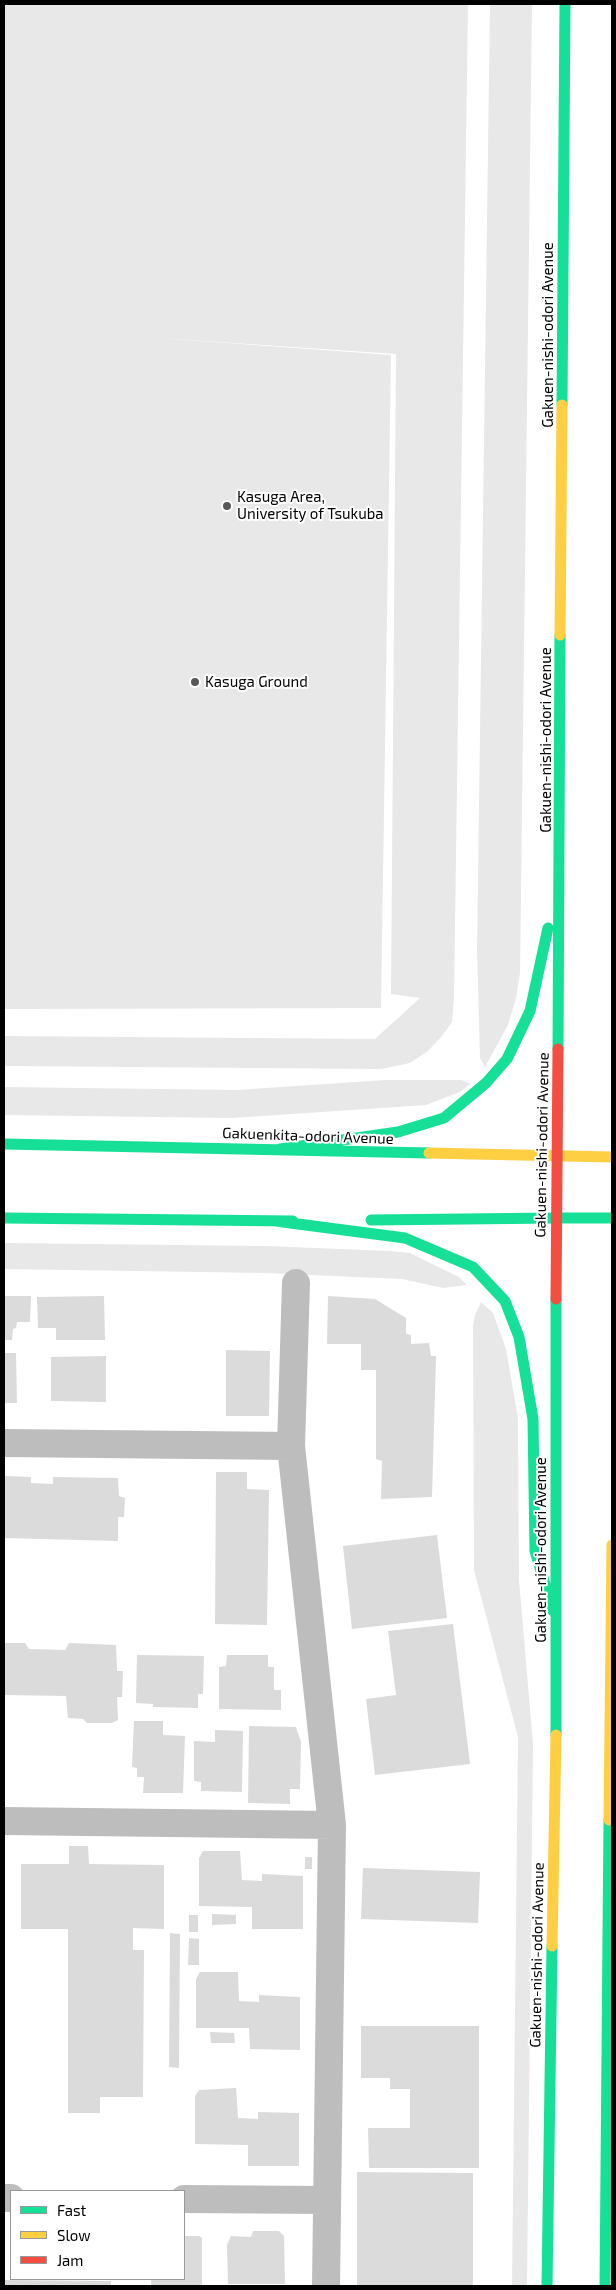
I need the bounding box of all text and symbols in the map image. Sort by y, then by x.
street label: Gakuen-nishi-odori Avenue [539,242,557,428]
place label: Kasuga Area, University of Tsukuba [237,488,384,523]
marker: Kasuga Area, University of Tsukuba [221,500,233,512]
street label: Gakuen-nishi-odori Avenue [537,647,555,833]
place label: Kasuga Ground [205,673,308,691]
marker: Kasuga Ground [189,676,201,688]
street label: Gakuen-nishi-odori Avenue [531,1052,553,1238]
street label: Gakuenkita-odori Avenue [222,1124,394,1148]
street label: Gakuen-nishi-odori Avenue [532,1457,550,1643]
street label: Gakuen-nishi-odori Avenue [526,1862,548,2048]
legend [10,2190,185,2280]
text: Fast [57,2201,86,2219]
text: Slow [57,2226,91,2244]
text: Jam [57,2251,83,2269]

